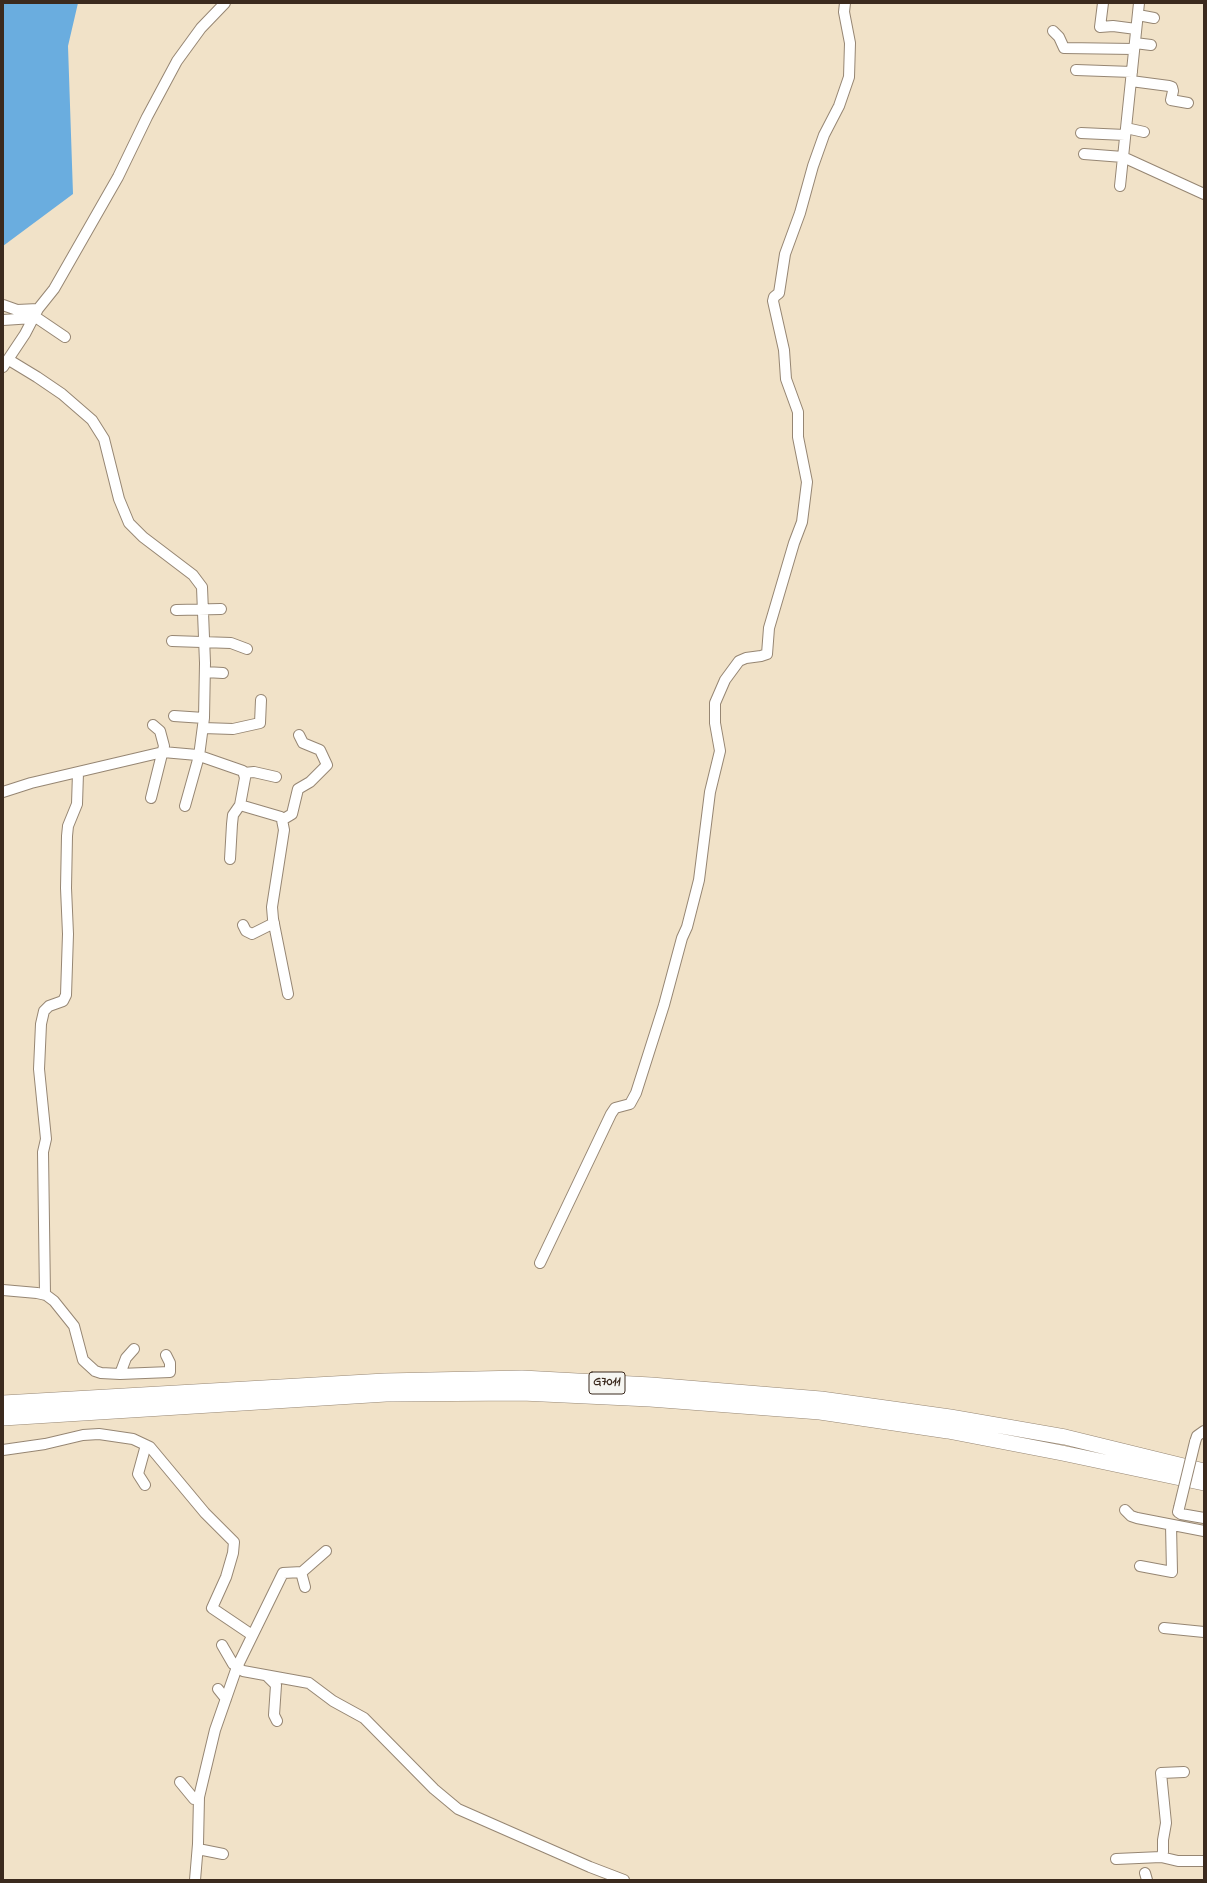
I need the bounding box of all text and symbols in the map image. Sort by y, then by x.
road number: G7011 [589,1372,625,1394]

